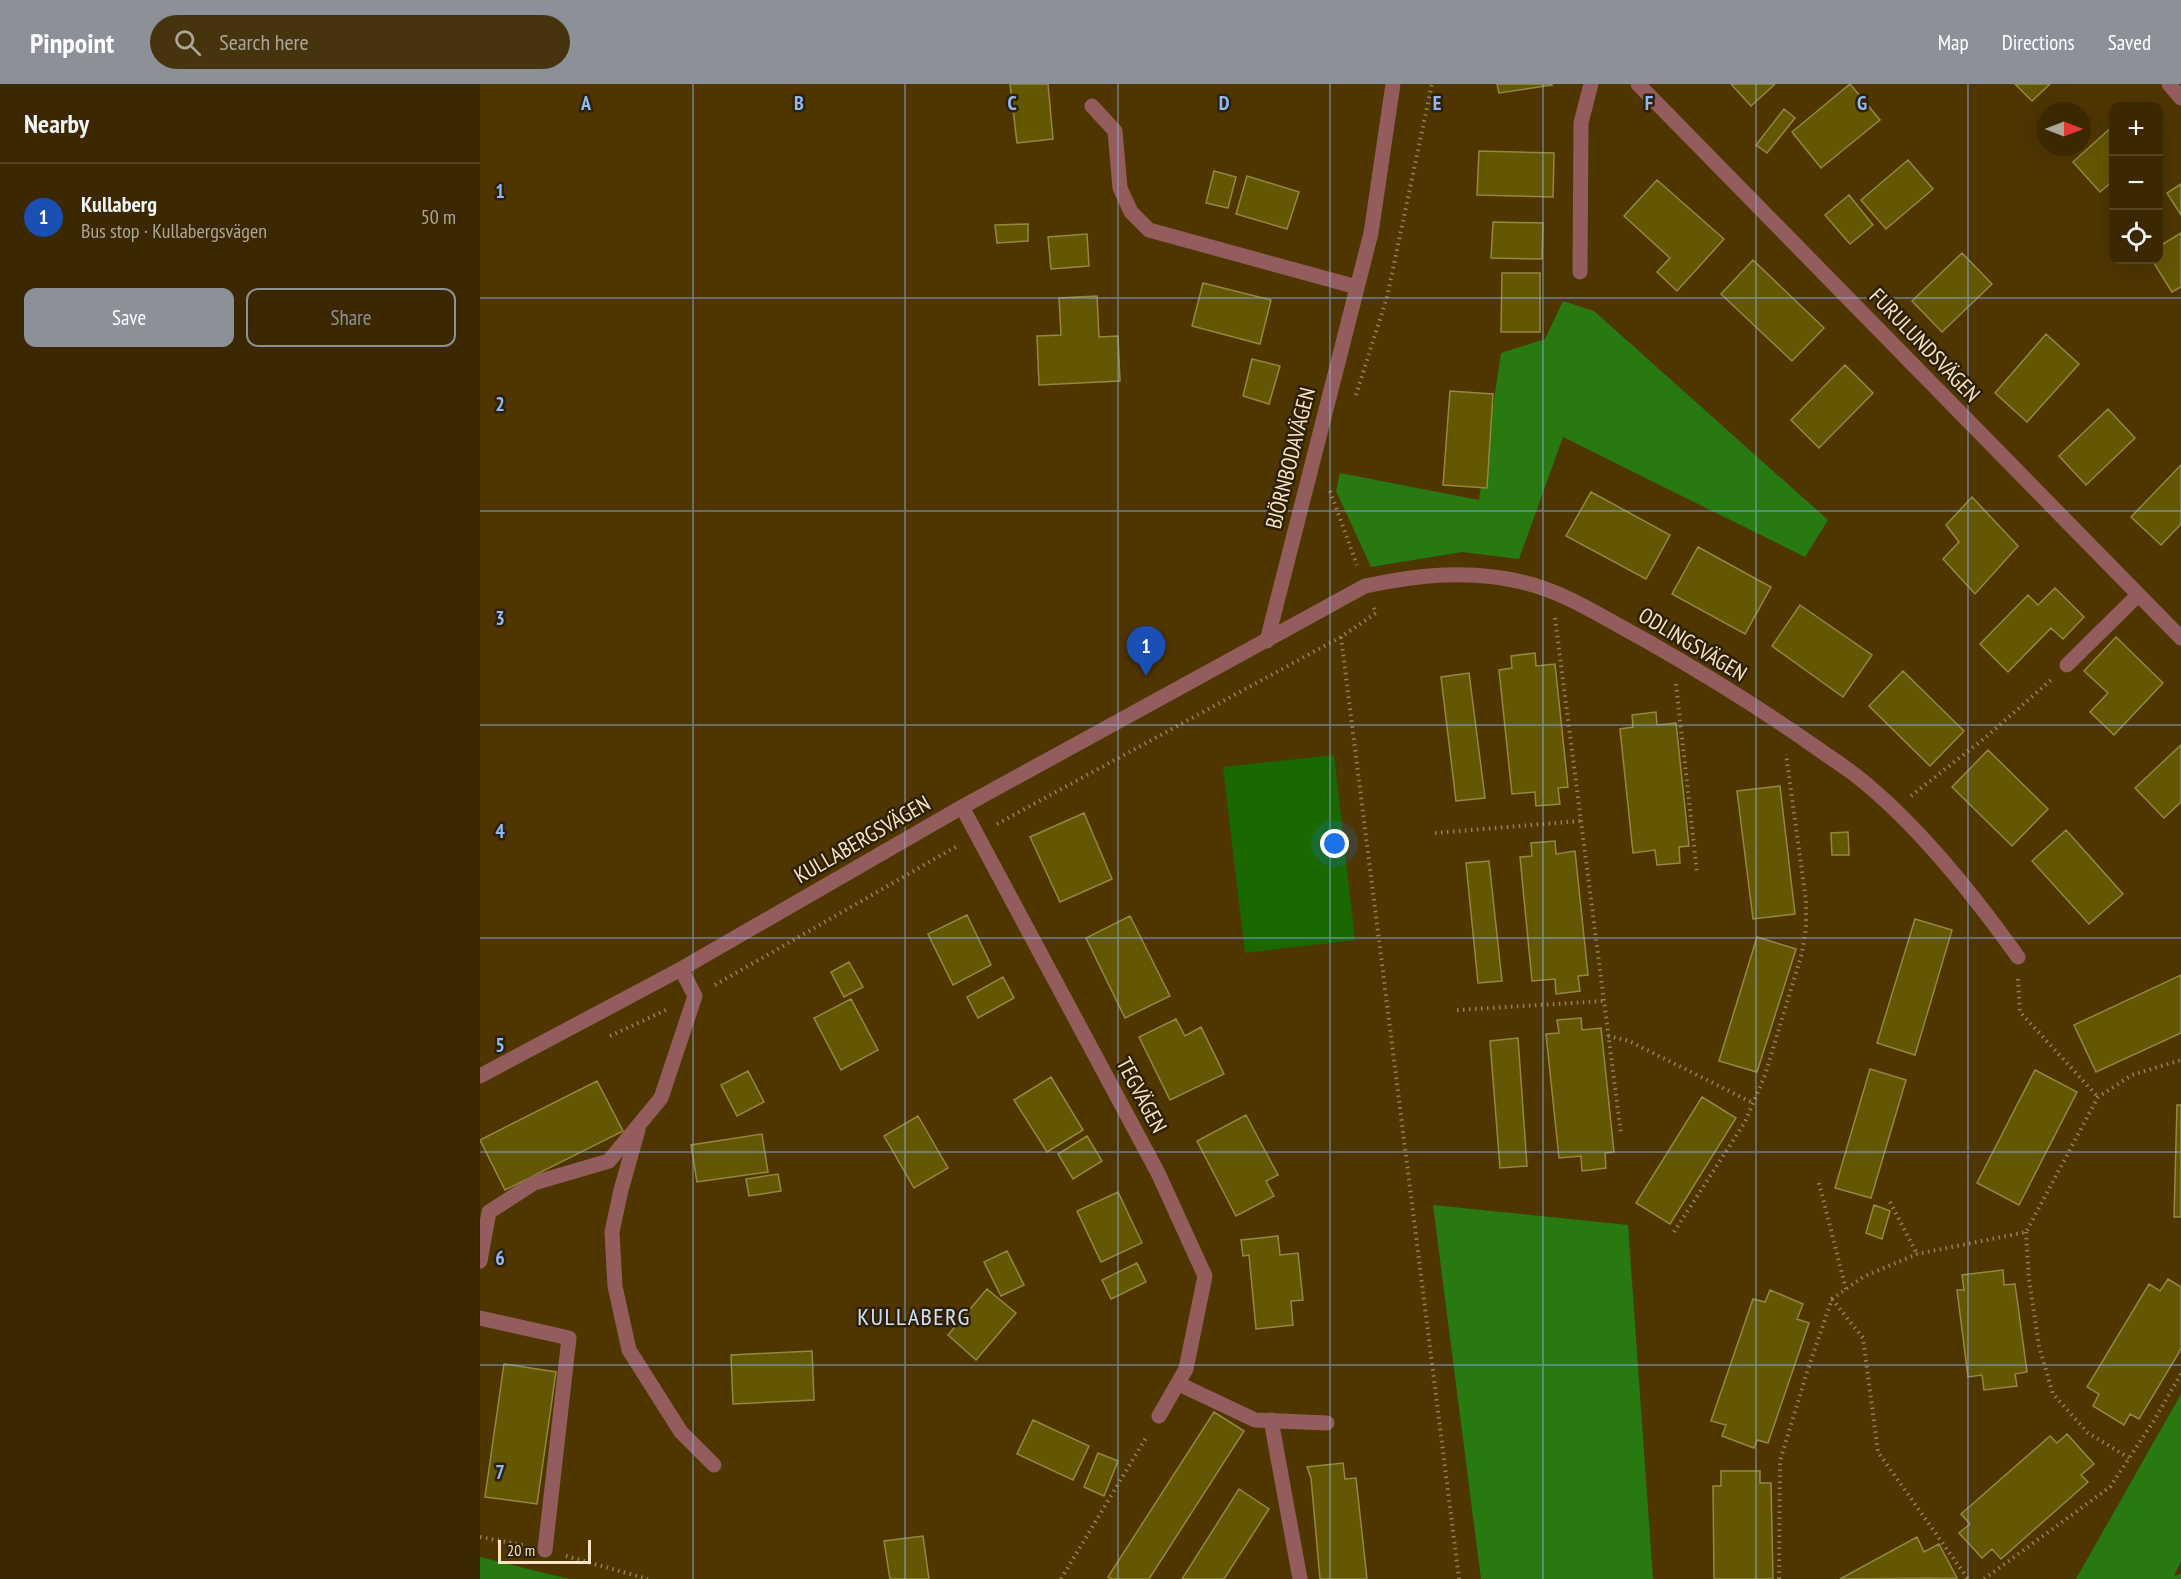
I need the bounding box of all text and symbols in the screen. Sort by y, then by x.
search box [150,15,570,69]
text: Pinpoint [30,24,114,61]
icon: search [171,26,204,59]
text: Search here [219,28,309,56]
text: Map [1938,29,1969,56]
text: Directions [2002,29,2075,56]
text: Saved [2108,29,2151,56]
text: A [580,90,592,116]
text: B [794,90,804,116]
text: C [1007,90,1017,116]
text: D [1219,90,1230,116]
text: E [1433,90,1441,116]
text: F [1645,90,1653,116]
text: G [1857,90,1867,116]
north arrow [2037,102,2091,156]
map controls [2109,102,2163,264]
button: + [2109,102,2163,156]
text: Nearby [24,107,89,140]
button: − [2109,156,2163,210]
text: 1 [495,178,505,204]
text: Kullaberg [81,190,157,218]
text: 1 [39,204,48,230]
text: 50 m [421,204,456,230]
button: locate [2109,210,2163,264]
text: Bus stop · Kullabergsvägen [81,218,267,244]
street label: FURULUNDSVÄGEN [1864,282,1986,408]
button: Save [24,288,234,347]
button: Share [246,288,456,347]
street label: BJÖRNBODAVÄGEN [1259,384,1321,532]
text: 2 [495,391,505,417]
street label: ODLINGSVÄGEN [1634,601,1752,687]
text: 3 [495,605,505,631]
pin: 1 [1126,626,1166,676]
street label: KULLABERGSVÄGEN [789,789,935,889]
text: 4 [495,818,505,844]
your location [1320,829,1349,858]
text: 5 [495,1032,505,1058]
street label: TEGVÄGEN [1111,1052,1173,1138]
text: 6 [495,1245,505,1271]
district label: KULLABERG [857,1301,971,1332]
text: 7 [495,1459,505,1485]
scale bar [498,1537,591,1564]
text: 20 m [507,1540,535,1560]

